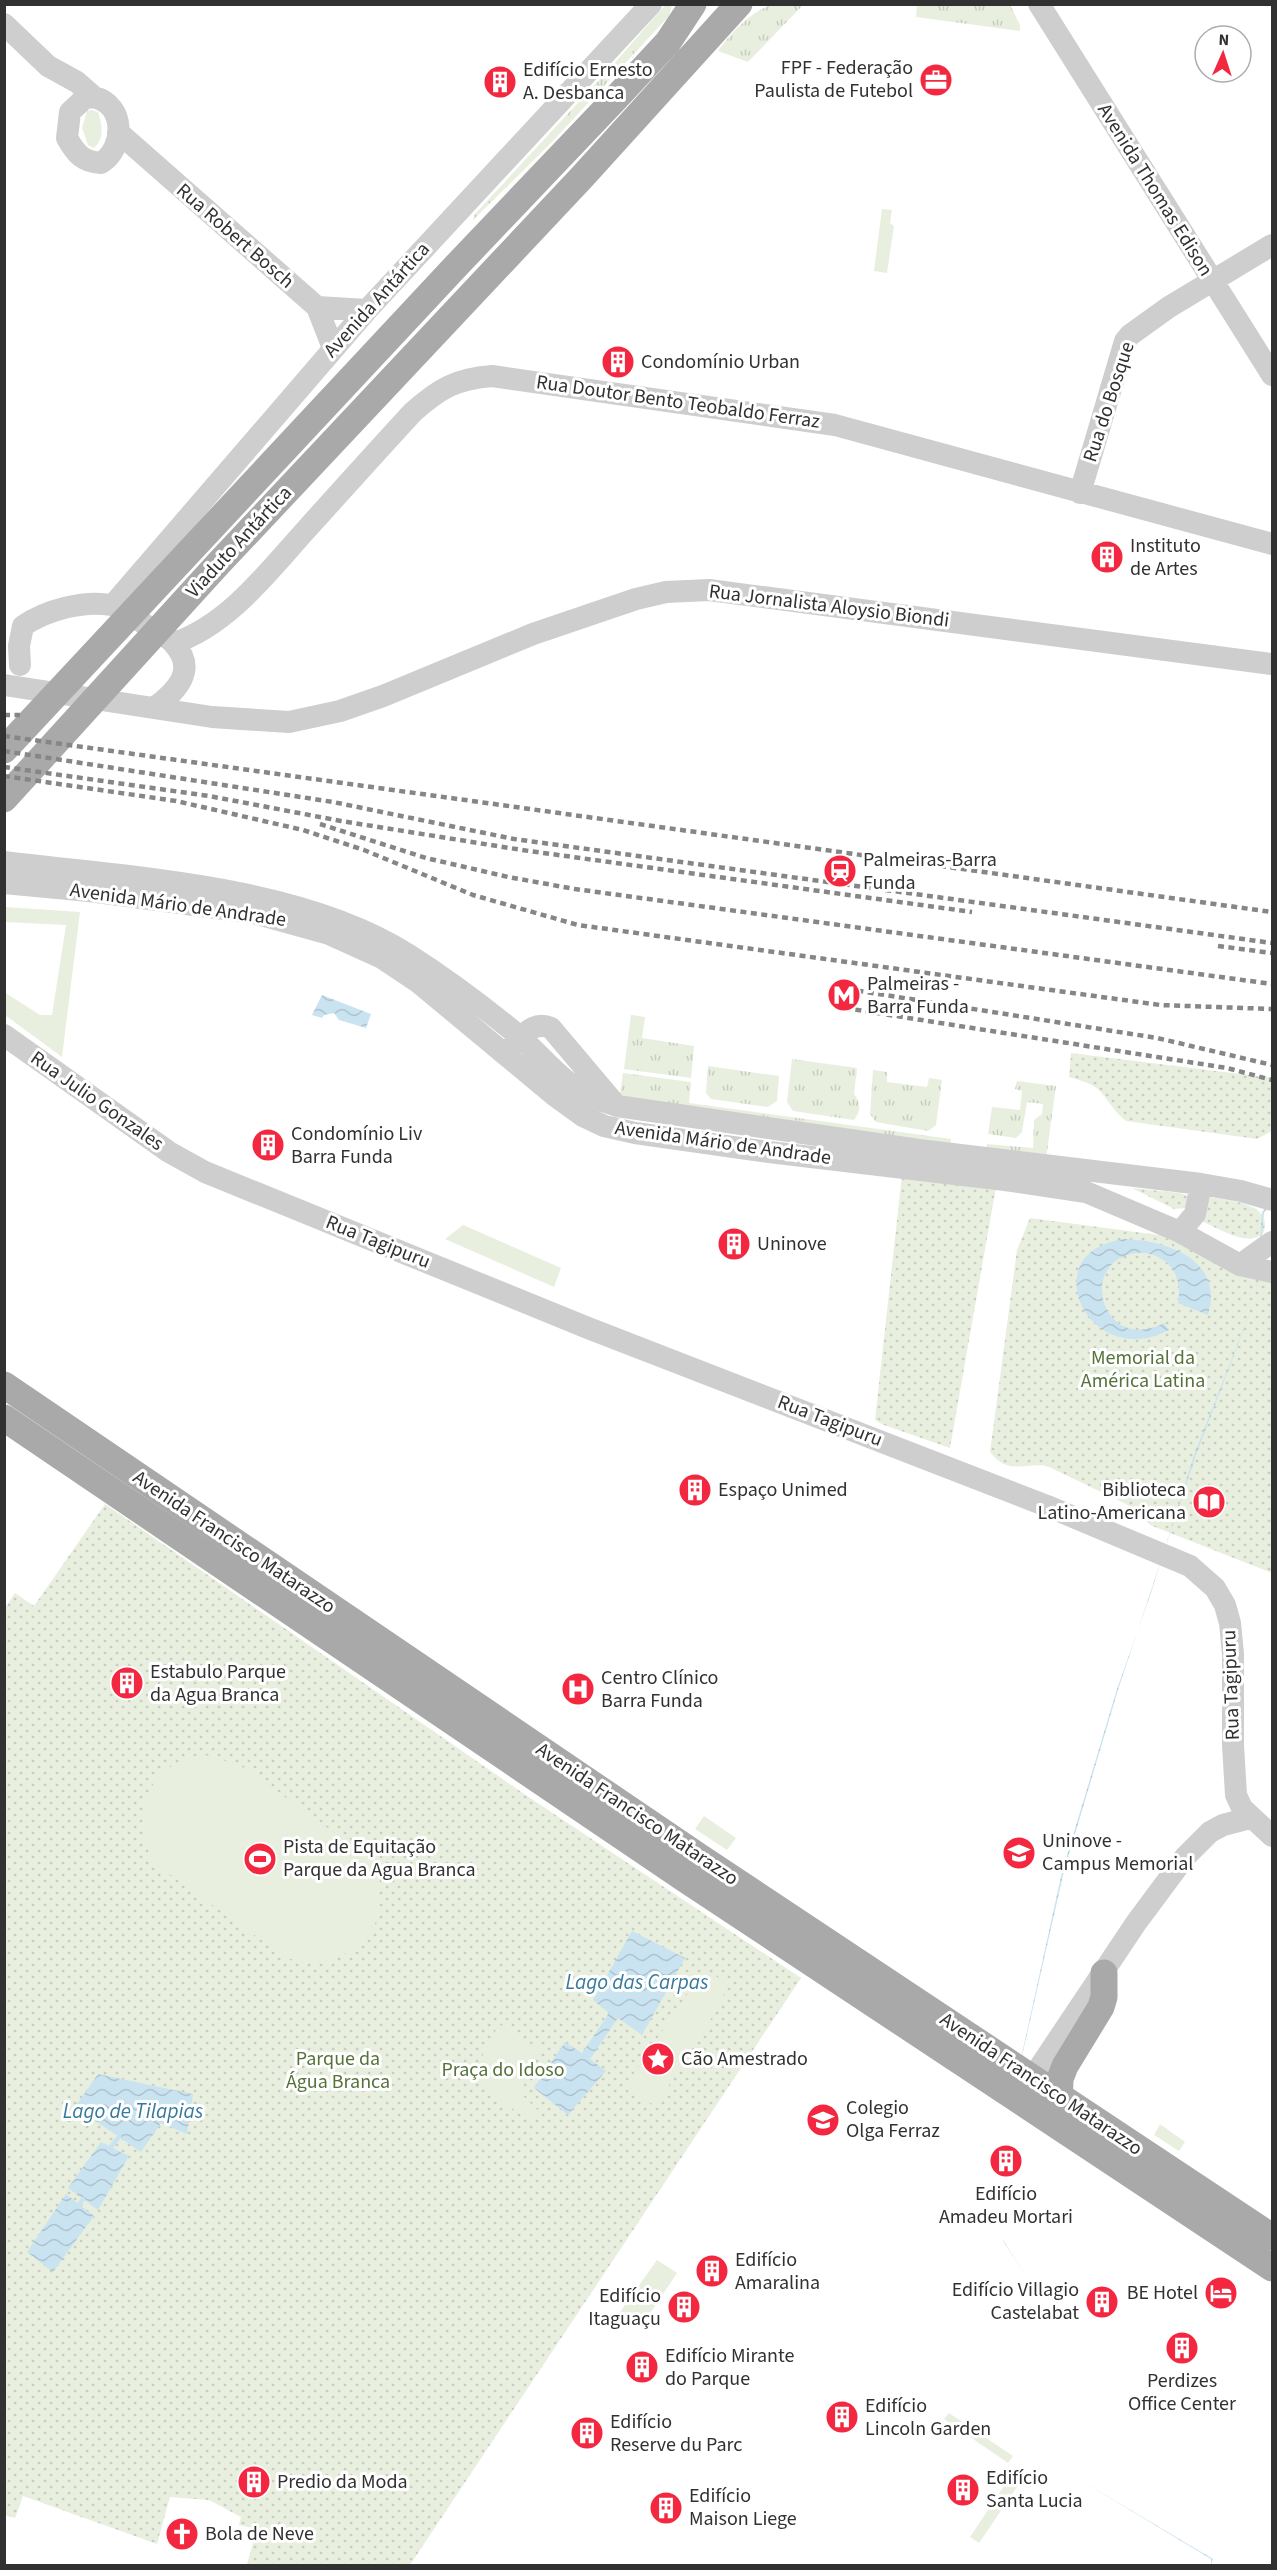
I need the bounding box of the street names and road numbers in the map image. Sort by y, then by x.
street label: Avenida Thomas Edison [1090,98,1220,282]
street label: Rua Robert Bosch [170,177,300,295]
street label: Avenida Antártica [317,236,437,364]
street label: Rua do Bosque [1076,338,1142,466]
street label: Rua Doutor Bento Teobaldo Ferraz [534,368,822,436]
street label: Viaduto Antártica [180,480,298,604]
street label: Rua Jornalista Aloysio Biondi [707,577,951,635]
street label: Avenida Mário de Andrade [68,876,288,934]
street label: Rua Julio Gonzales [25,1044,169,1158]
street label: Avenida Mário de Andrade [613,1114,833,1172]
street label: Rua Tagipuru [322,1208,434,1276]
street label: Rua Tagipuru [773,1388,887,1454]
street label: Avenida Francisco Matarazzo [127,1464,341,1620]
street label: Rua Tagipuru [1215,1629,1247,1741]
street label: Avenida Francisco Matarazzo [530,1736,744,1892]
street label: Avenida Francisco Matarazzo [934,2006,1148,2162]

